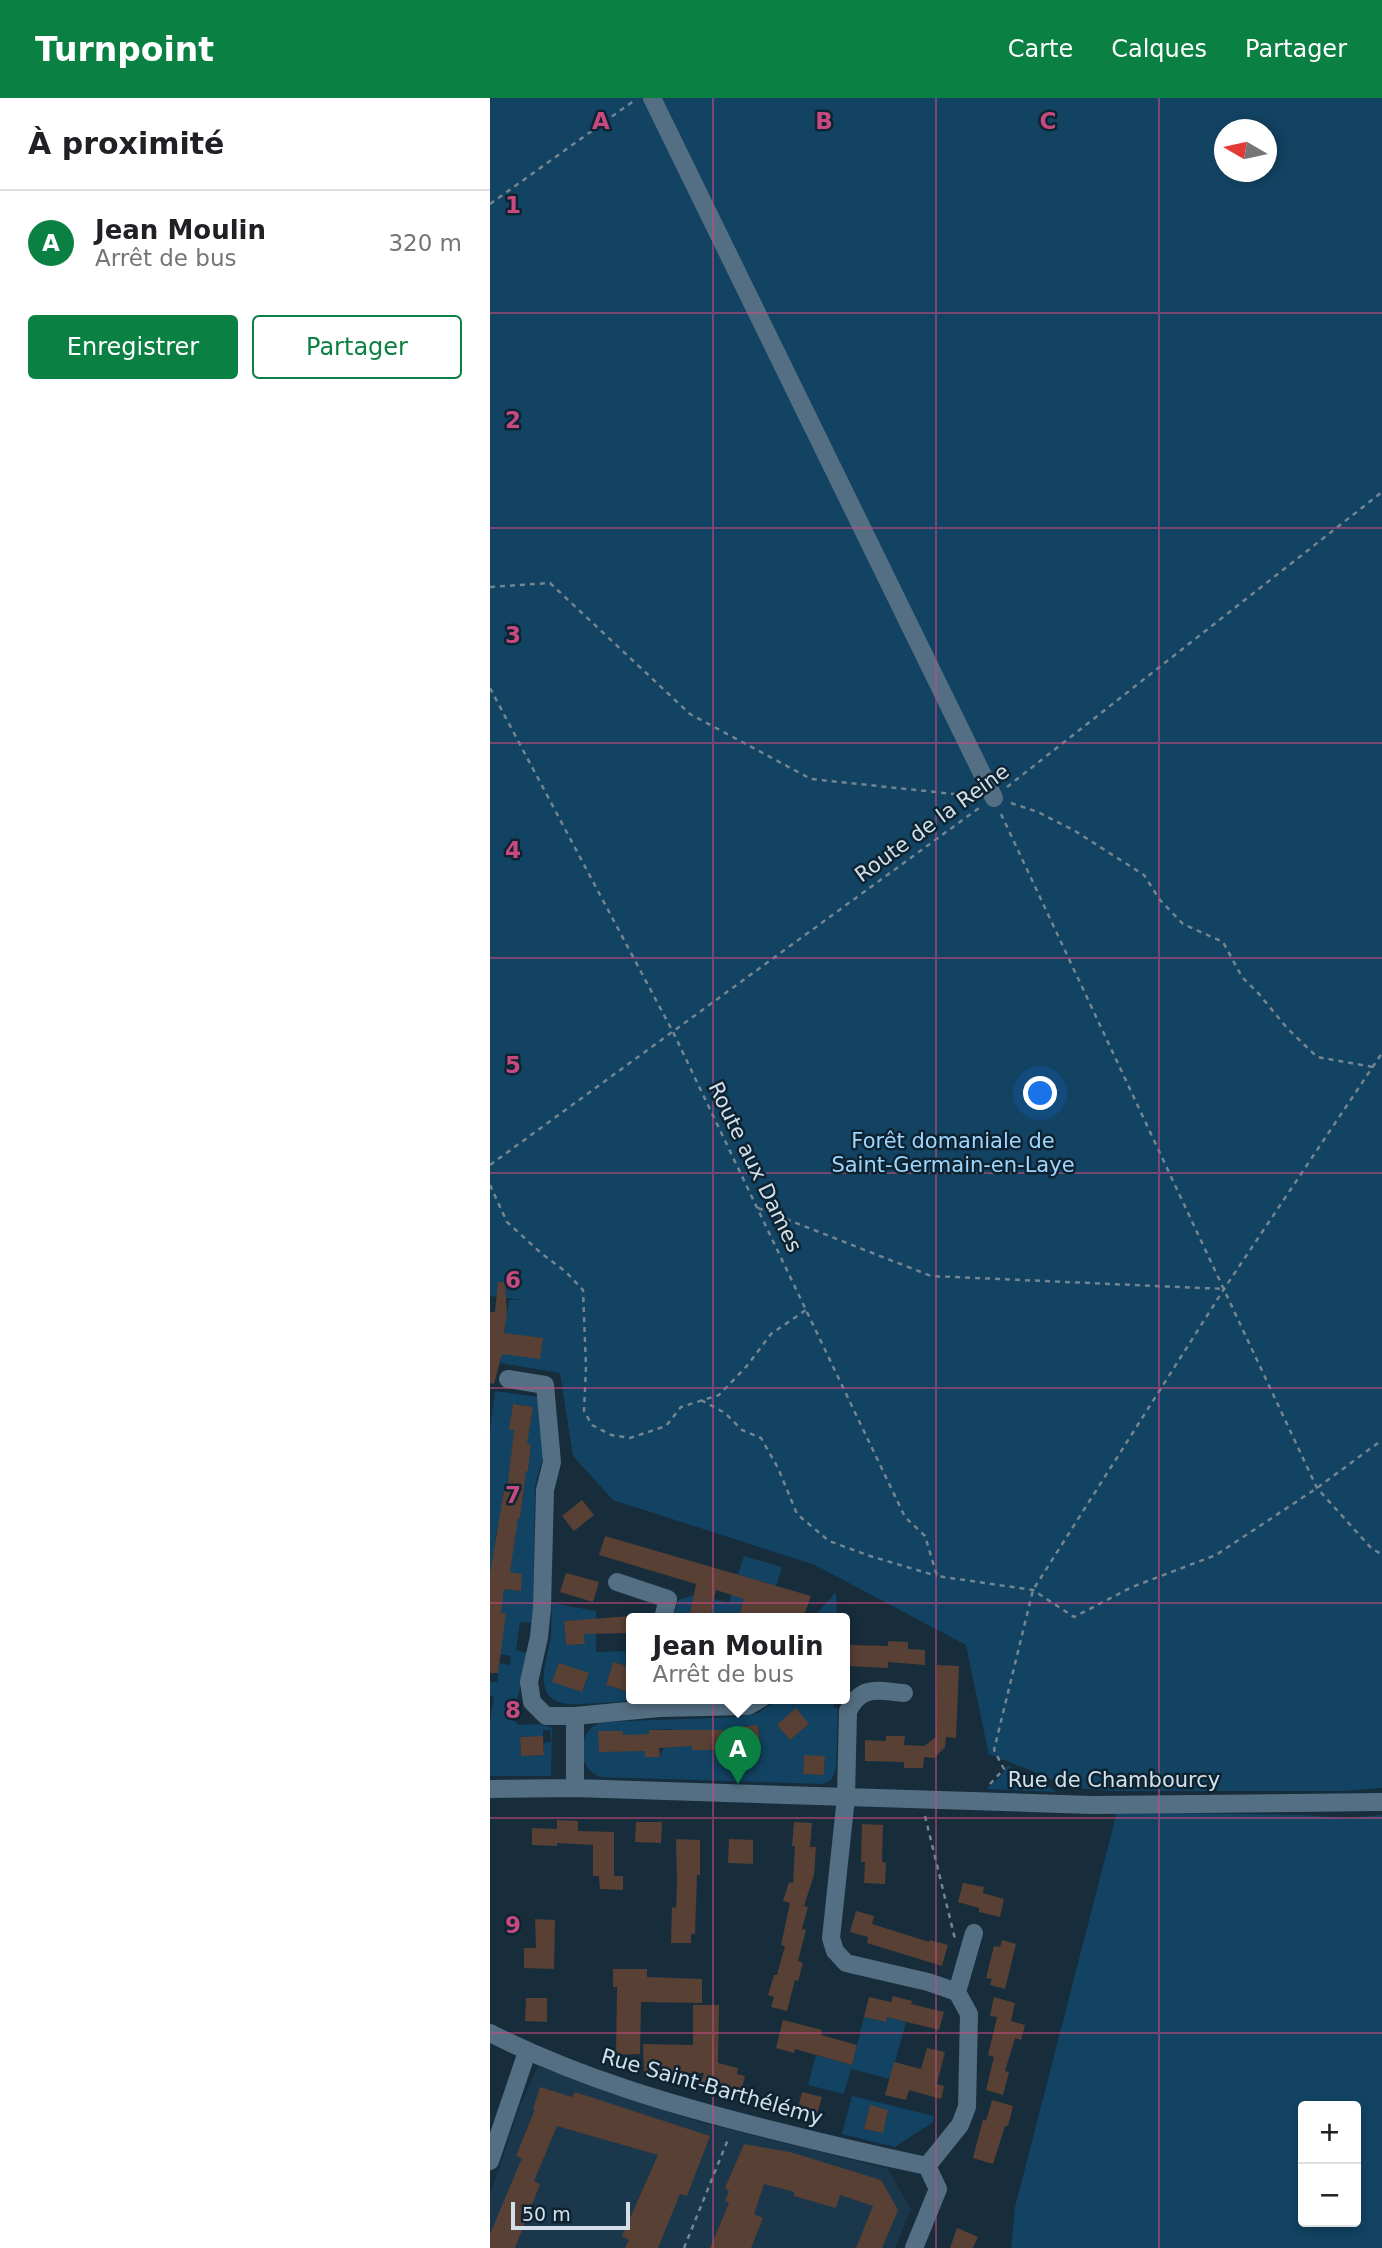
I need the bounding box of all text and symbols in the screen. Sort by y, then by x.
text: Turnpoint [35,30,214,69]
text: Carte [1008,35,1073,63]
text: Calques [1111,35,1207,63]
text: Partager [1245,35,1347,63]
text: A [592,108,610,134]
text: B [815,108,833,134]
text: C [1040,108,1056,134]
north arrow [1214,119,1277,182]
text: À proximité [28,126,224,161]
text: 1 [505,192,521,218]
text: Jean Moulin [95,215,266,245]
text: A [42,230,60,256]
text: 320 m [388,230,462,256]
text: Arrêt de bus [95,245,236,271]
button: Enregistrer [28,315,238,379]
button: Partager [252,315,462,379]
text: 2 [505,407,521,433]
text: 3 [505,622,521,648]
street label: Route de la Reine [850,759,1014,887]
text: 4 [505,837,521,863]
text: 5 [505,1052,521,1078]
your location [1023,1076,1057,1110]
street label: Route aux Dames [703,1078,807,1256]
park label: Forêt domaniale de Saint-Germain-en-Laye [831,1129,1075,1177]
text: 6 [505,1267,521,1293]
text: 7 [505,1482,521,1508]
popup [626,1613,850,1704]
text: Jean Moulin [653,1631,824,1661]
text: Arrêt de bus [653,1661,794,1687]
text: 8 [505,1697,521,1723]
pin: A [715,1726,761,1784]
street label: Rue de Chambourcy [1008,1768,1220,1792]
text: 9 [505,1912,521,1938]
street label: Rue Saint-Barthélémy [599,2044,825,2130]
map controls [1298,2101,1361,2227]
button: + [1298,2101,1361,2164]
button: − [1298,2164,1361,2227]
scale bar [511,2199,630,2231]
text: 50 m [522,2203,571,2225]

